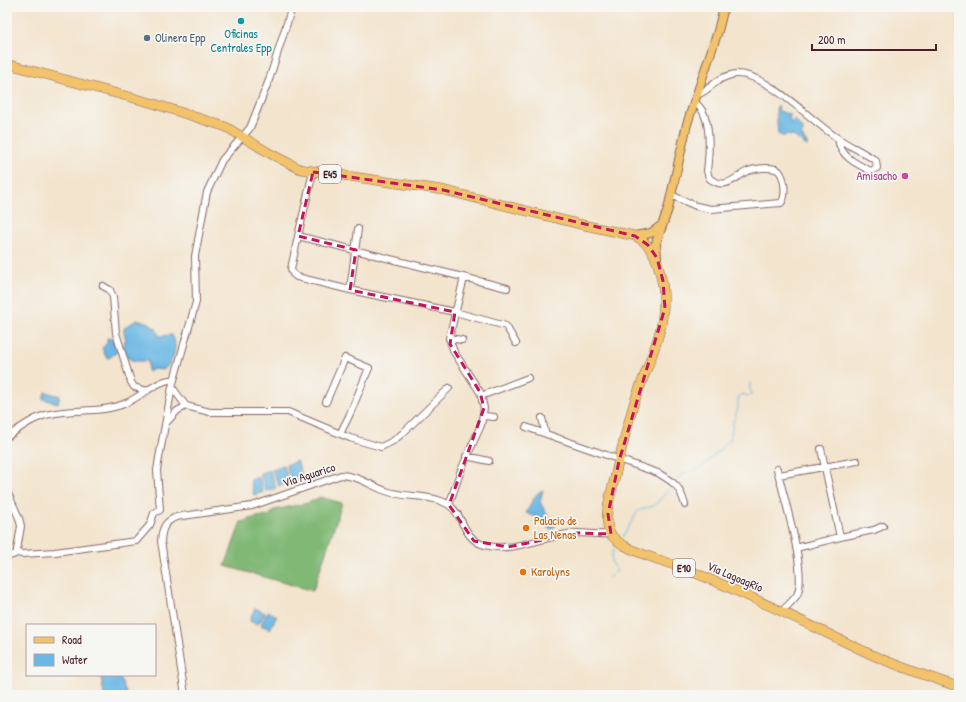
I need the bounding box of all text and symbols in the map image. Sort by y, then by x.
marker: Oficinas Centrales Epp [236,16,246,26]
place label: Oficinas Centrales Epp [210,25,272,56]
scale bar [812,26,936,52]
place label: Olinera Epp [155,29,205,46]
text: 200 m [818,31,845,48]
marker: Olinera Epp [142,33,152,43]
road number: E45 [319,165,341,183]
place label: Amisacho [856,167,897,184]
marker: Amisacho [900,171,910,181]
street label: Vía Aguarico [280,458,337,491]
place label: Palacio de Las Nenas [534,512,577,543]
marker: Palacio de Las Nenas [521,523,531,533]
street label: Vía LagoagRío [705,557,766,596]
road number: E10 [673,559,695,577]
place label: Karolyns [531,563,570,580]
marker: Karolyns [518,567,528,577]
legend [26,624,156,676]
text: Road [62,631,82,648]
text: Water [62,651,88,668]

